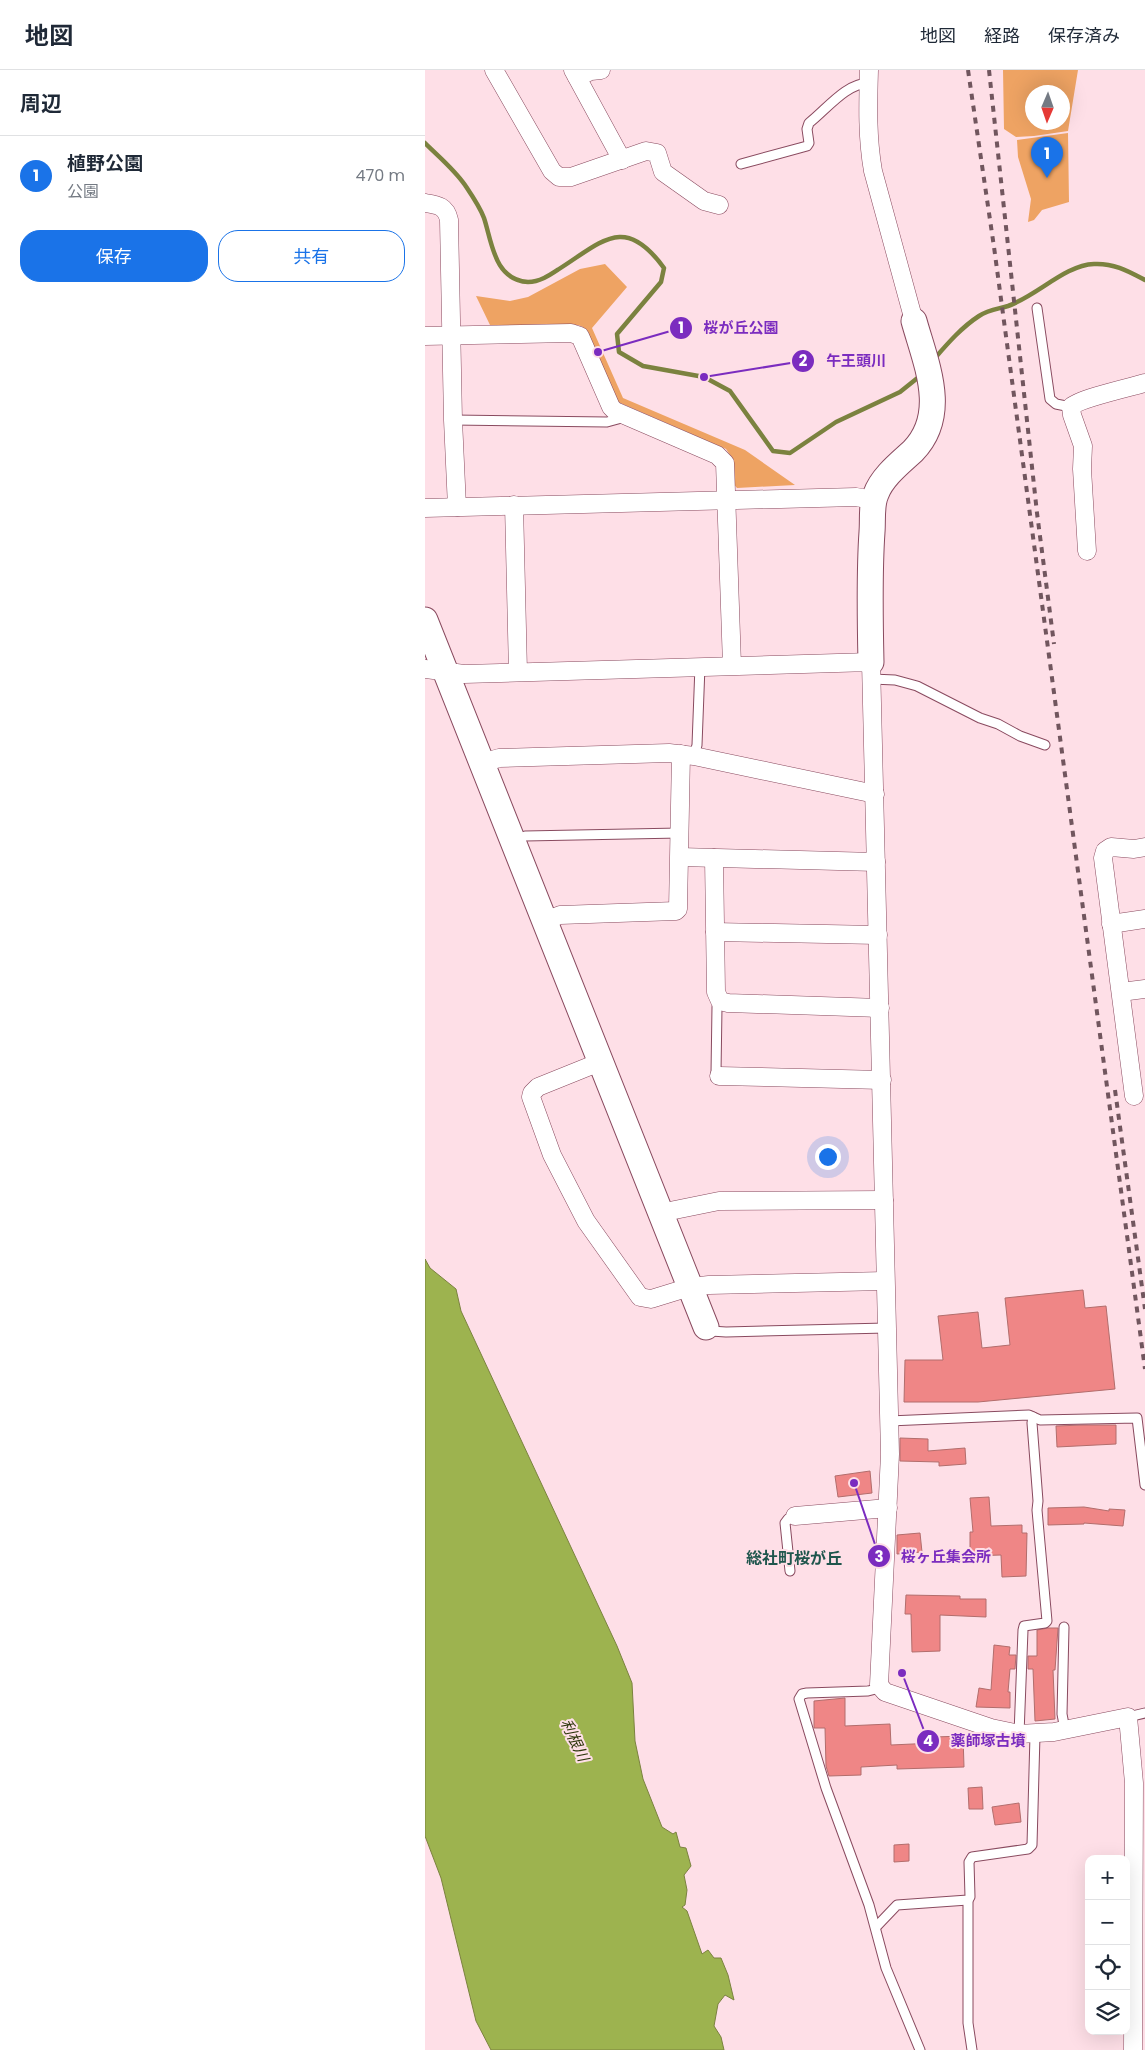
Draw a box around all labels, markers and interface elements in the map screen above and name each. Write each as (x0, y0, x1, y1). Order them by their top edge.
text: 地図 (25, 19, 73, 52)
text: 地図 (920, 23, 956, 48)
text: 経路 (984, 23, 1020, 48)
text: 保存済み (1048, 23, 1120, 48)
north arrow (1025, 85, 1070, 130)
text: 周辺 (20, 89, 62, 118)
pin: 1 (1031, 137, 1063, 178)
text: 植野公園 (67, 150, 143, 177)
text: 1 (33, 164, 39, 187)
text: 470 m (355, 164, 405, 187)
text: 公園 (67, 180, 99, 203)
button: 保存 (20, 230, 208, 282)
button: 共有 (218, 230, 405, 282)
callout: 桜が丘公園 (669, 313, 789, 343)
text: 1 (678, 317, 684, 338)
text: 桜が丘公園 (703, 317, 779, 338)
callout: 午王頭川 (791, 346, 896, 376)
text: 2 (799, 350, 808, 371)
text: 午王頭川 (826, 350, 886, 371)
your location (815, 1144, 841, 1170)
callout: 桜ヶ丘集会所 (866, 1541, 1001, 1571)
text: 3 (874, 1546, 884, 1567)
text: 桜ヶ丘集会所 (901, 1546, 991, 1567)
district label: 総社町桜が丘 (746, 1547, 842, 1570)
water label: 利根川 (556, 1715, 595, 1767)
callout: 薬師塚古墳 (915, 1726, 1035, 1756)
text: 4 (923, 1730, 933, 1751)
text: 薬師塚古墳 (950, 1730, 1026, 1751)
map controls (1085, 1855, 1130, 2035)
button: + (1085, 1855, 1130, 1900)
button: − (1085, 1900, 1130, 1945)
button: locate (1085, 1945, 1130, 1990)
button: layers (1085, 1990, 1130, 2035)

